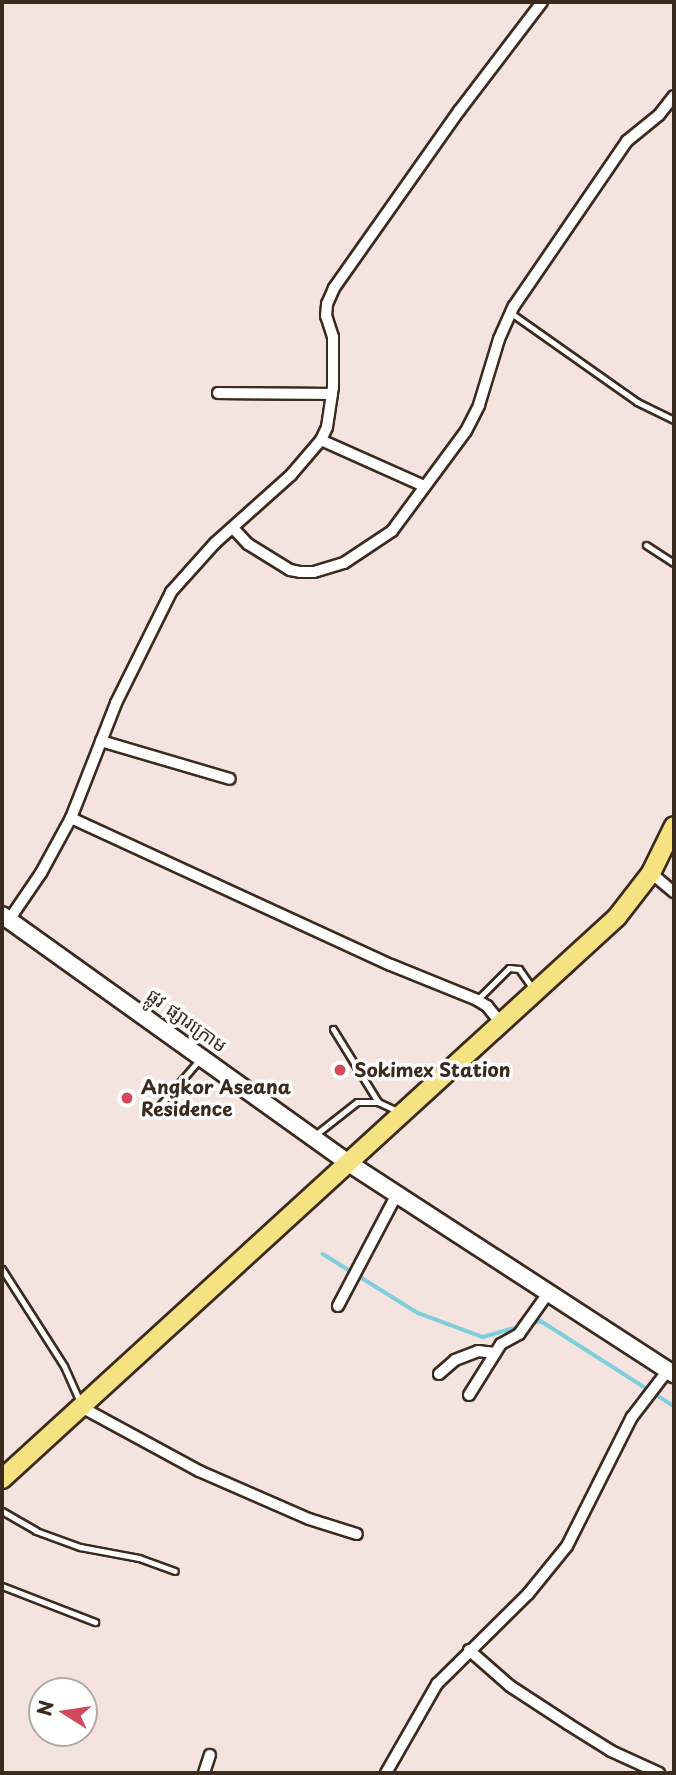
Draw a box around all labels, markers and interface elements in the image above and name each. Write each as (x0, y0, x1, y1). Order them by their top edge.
street label: ផ្លូវ ផ្សារក្រោម (142, 983, 232, 1057)
place label: Sokimex Station (354, 1059, 512, 1081)
marker: Sokimex Station (332, 1062, 348, 1078)
place label: Angkor Aseana Residence (141, 1076, 292, 1120)
marker: Angkor Aseana Residence (119, 1090, 135, 1106)
north arrow (28, 1677, 98, 1747)
text: N (29, 1698, 60, 1718)

